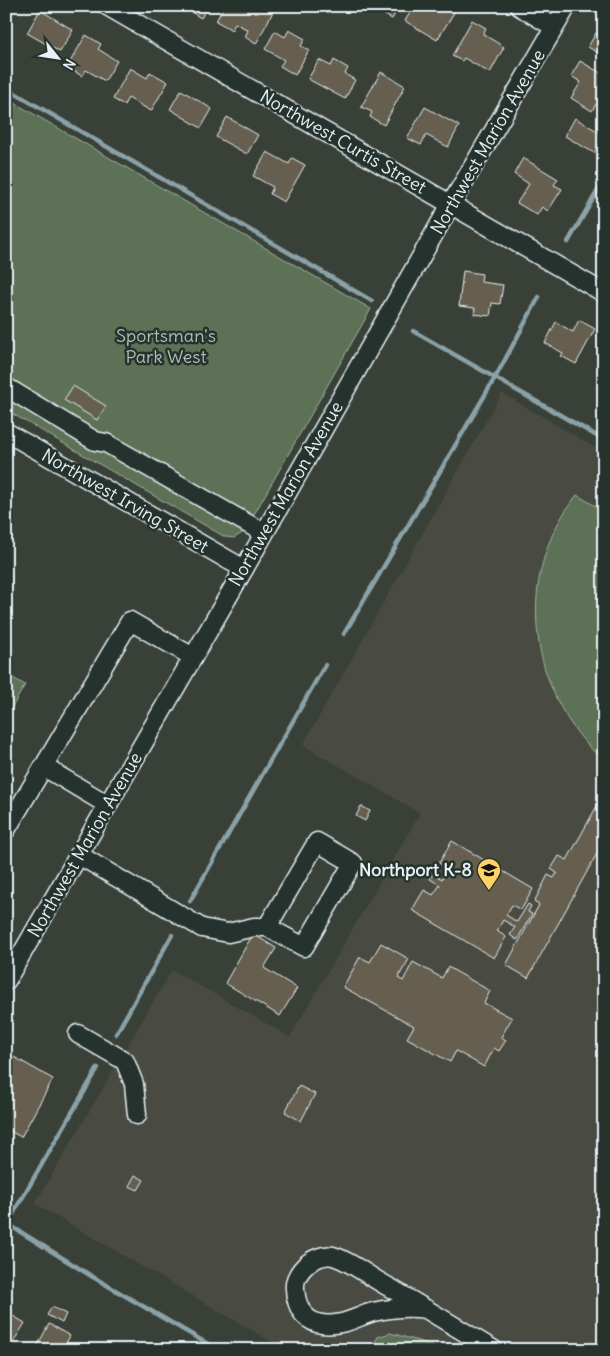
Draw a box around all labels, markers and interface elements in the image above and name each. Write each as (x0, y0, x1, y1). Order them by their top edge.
north arrow (32, 32, 82, 82)
street label: Northwest Marion Avenue (425, 45, 550, 238)
text: N (59, 56, 79, 73)
street label: Northwest Curtis Street (256, 84, 431, 199)
park label: Sportsman's Park West (116, 324, 216, 368)
street label: Northwest Marion Avenue (223, 397, 348, 590)
street label: Northwest Irving Street (38, 443, 213, 558)
street label: Northwest Marion Avenue (22, 748, 147, 941)
school or university icon: Northport K-8 (476, 857, 502, 891)
place label: Northport K-8 (359, 858, 472, 881)

